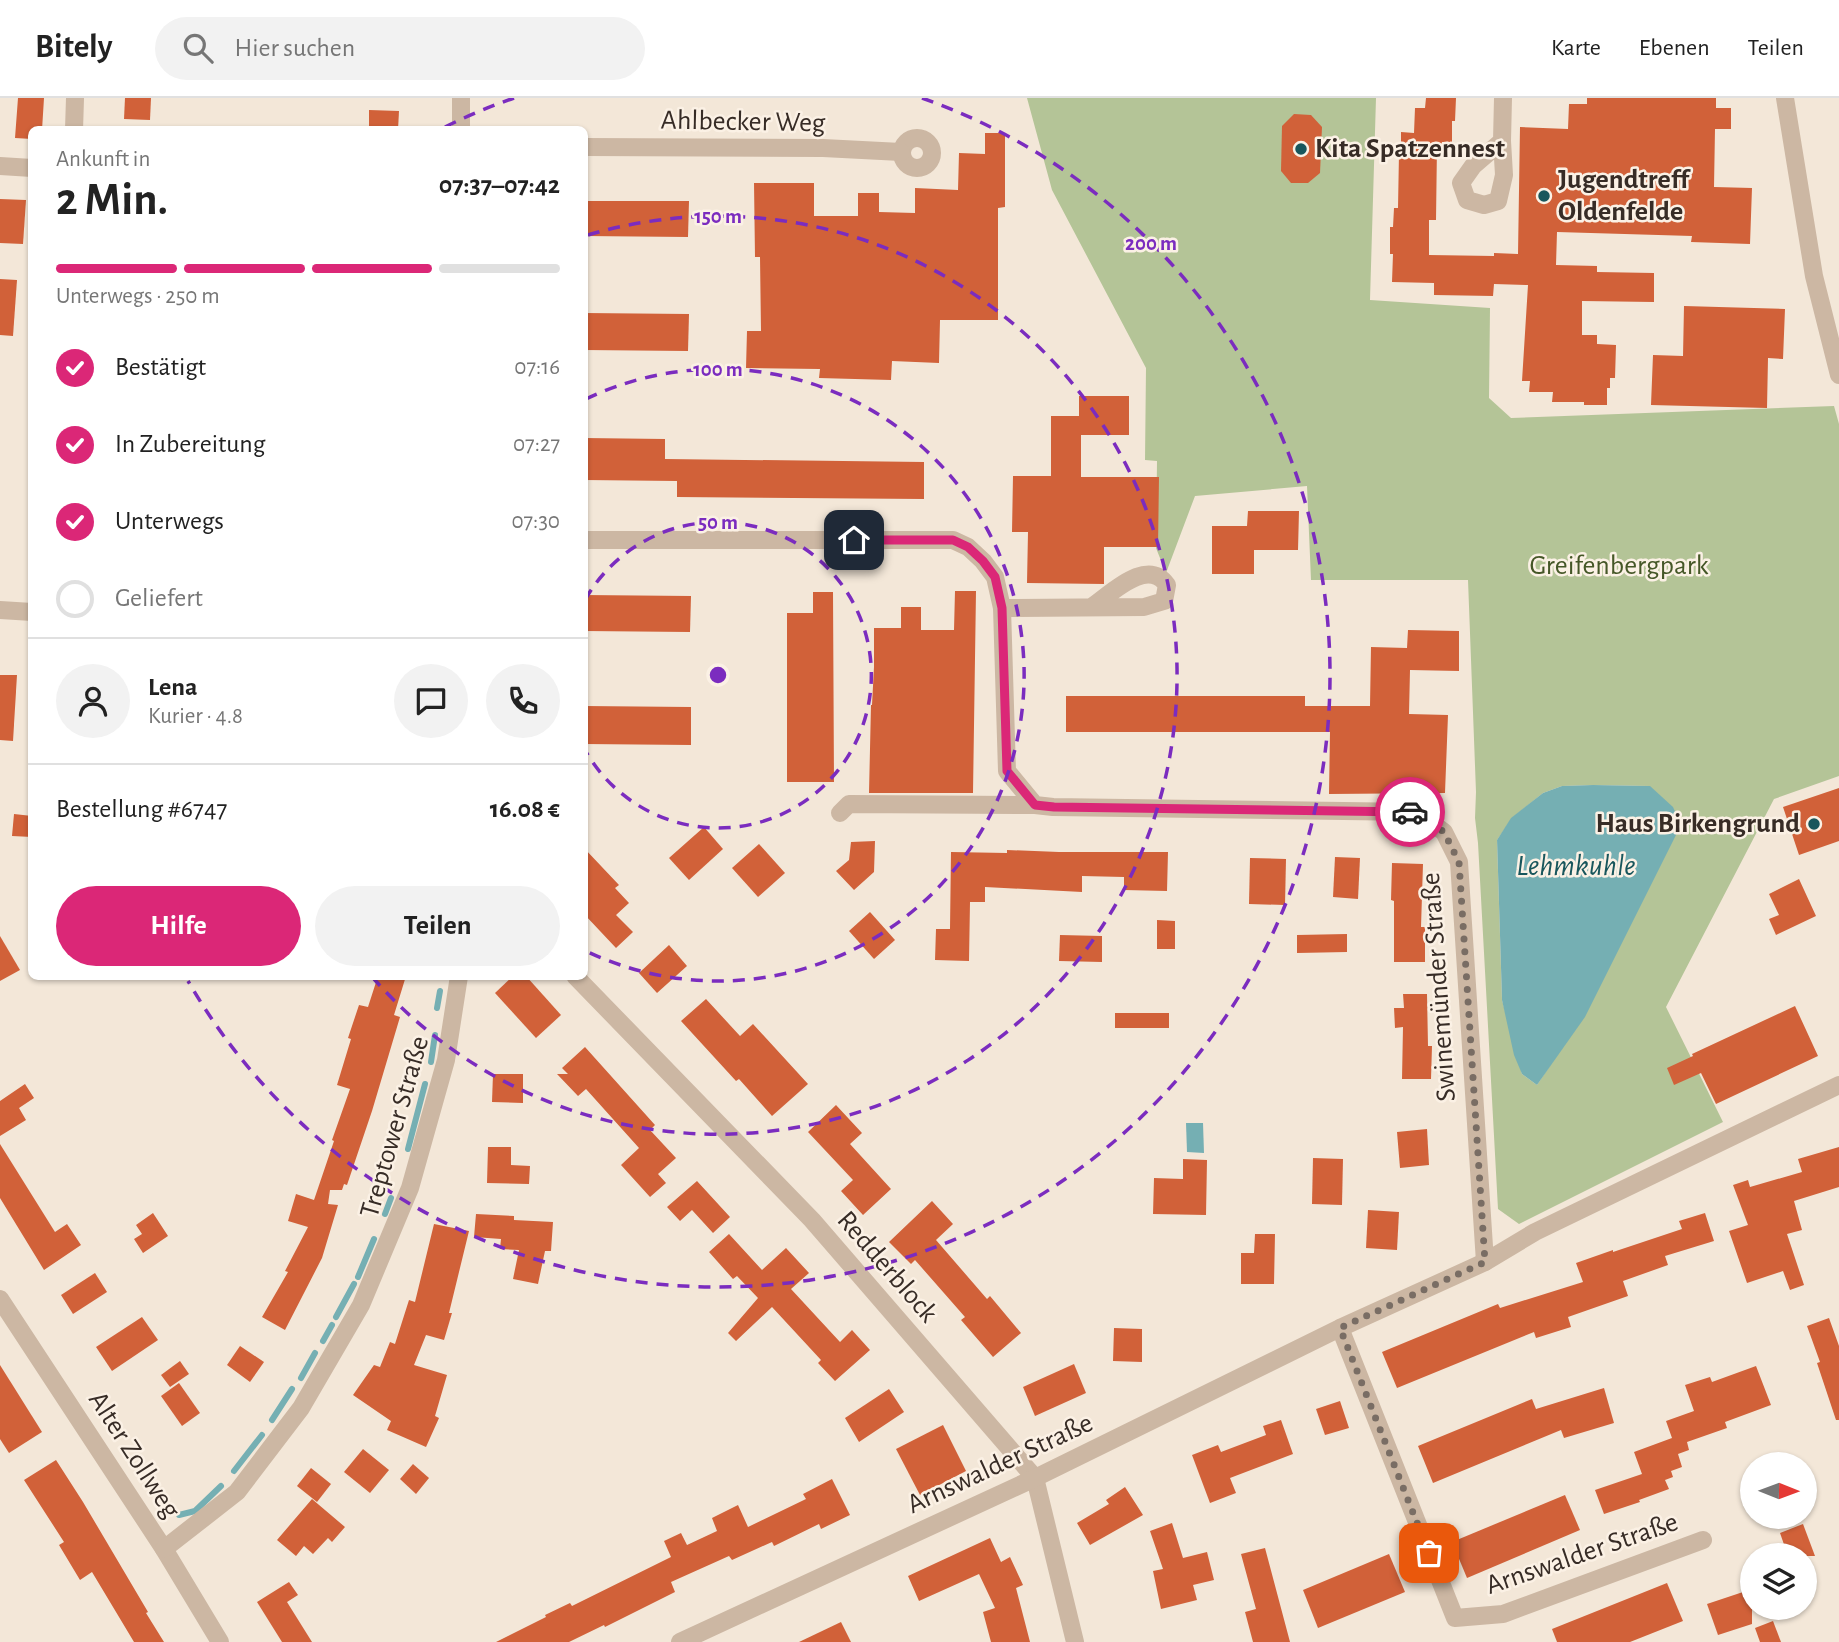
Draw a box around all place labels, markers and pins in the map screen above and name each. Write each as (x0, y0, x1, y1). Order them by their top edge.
place label: Kita Spatzennest (1315, 135, 1505, 163)
marker: Kita Spatzennest (1293, 141, 1309, 157)
place label: Jugendtreff Oldenfelde (1558, 166, 1691, 226)
marker: Jugendtreff Oldenfelde (1536, 188, 1552, 204)
pin (824, 510, 884, 570)
centre of rings (706, 663, 730, 687)
place label: Haus Birkengrund (1596, 810, 1800, 838)
marker: Haus Birkengrund (1806, 816, 1822, 832)
pin (1399, 1523, 1459, 1583)

